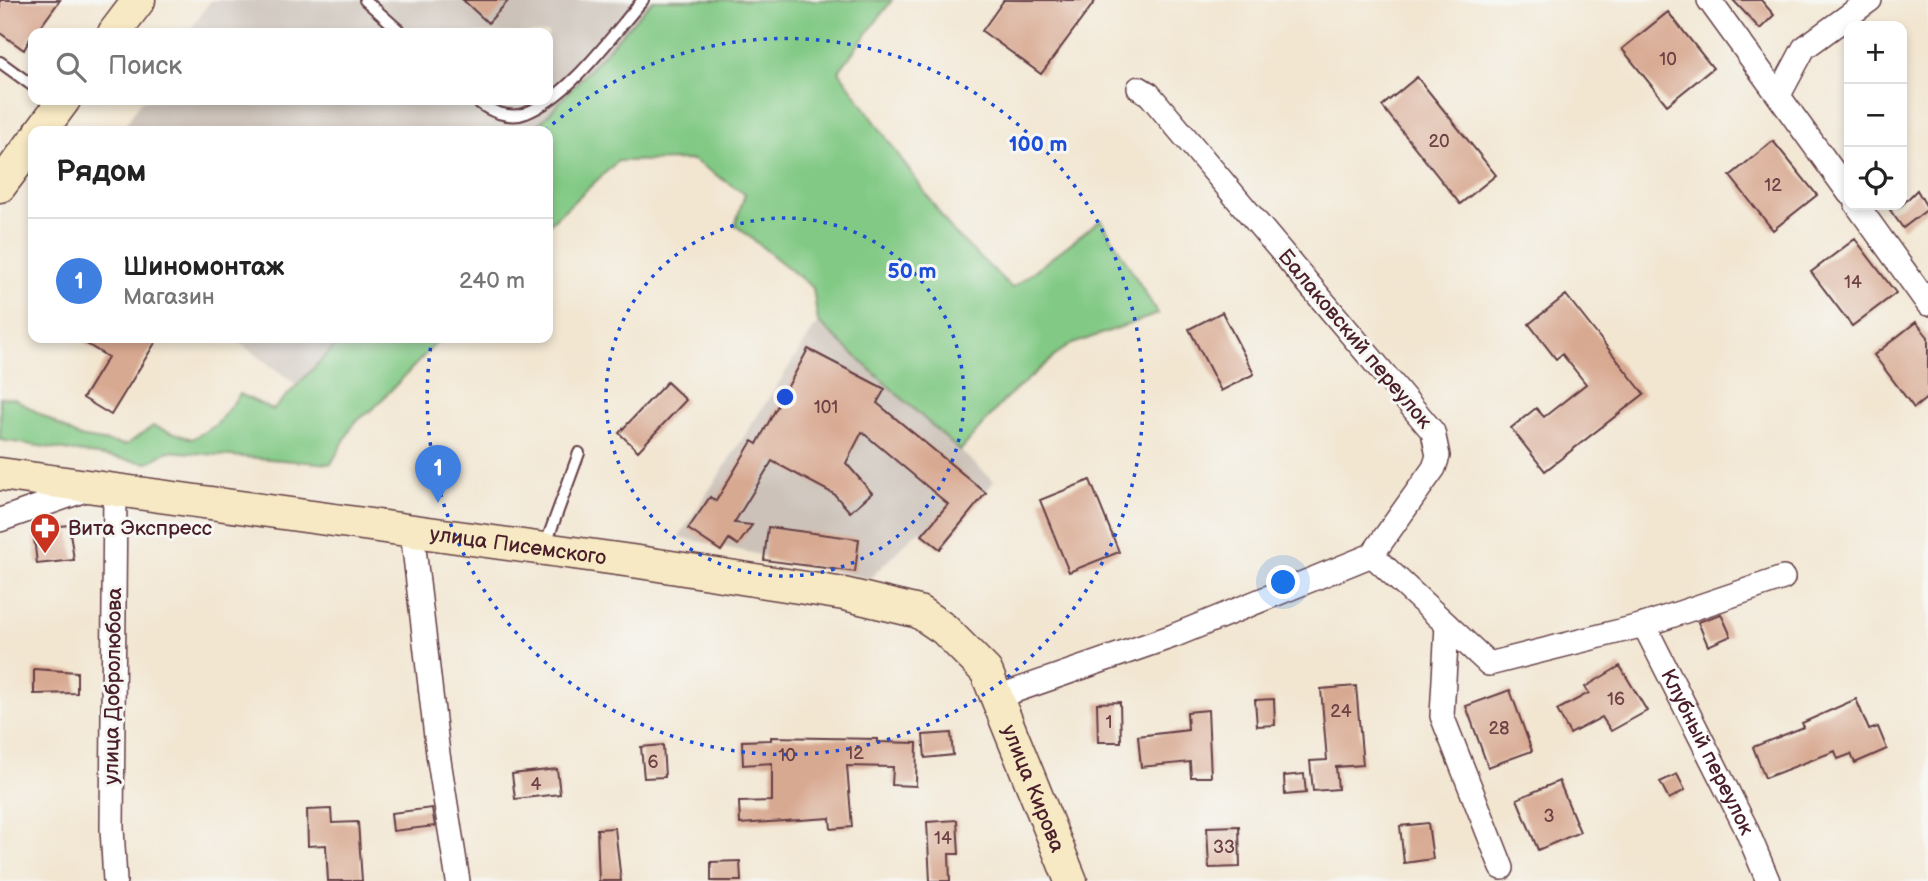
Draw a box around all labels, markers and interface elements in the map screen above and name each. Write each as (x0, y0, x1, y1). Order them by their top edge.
map controls (1844, 21, 1907, 210)
button: + (1844, 21, 1907, 84)
search box (28, 28, 553, 105)
icon: search (52, 48, 90, 86)
house number: 10 (1659, 49, 1677, 70)
text: Поиск (108, 51, 182, 82)
button: − (1844, 84, 1907, 147)
house number: 20 (1428, 131, 1450, 152)
text: 100 m (1009, 132, 1067, 157)
button: locate (1844, 147, 1907, 210)
text: Рядом (56, 154, 146, 190)
house number: 12 (1764, 175, 1782, 196)
street label: Балаковский переулок (1273, 244, 1437, 434)
text: Шиномонтаж (123, 252, 284, 283)
text: 50 m (888, 259, 936, 284)
text: 1 (74, 267, 84, 295)
text: 240 m (459, 267, 525, 295)
house number: 14 (1844, 272, 1862, 293)
text: Магазин (123, 283, 215, 311)
centre of rings (773, 385, 797, 409)
house number: 101 (814, 397, 838, 418)
pin: 1 (415, 445, 461, 503)
pharmacy icon: Вита Экспресс (28, 511, 62, 555)
place label: Вита Экспресс (68, 516, 212, 541)
street label: улица Писемского (428, 521, 608, 570)
your location (1266, 565, 1300, 599)
street label: улица Добролюбова (99, 587, 127, 785)
street label: Клубный переулок (1656, 665, 1760, 839)
house number: 16 (1607, 689, 1625, 710)
house number: 24 (1330, 701, 1352, 722)
house number: 1 (1106, 712, 1112, 733)
house number: 28 (1488, 718, 1510, 739)
street label: улица Кирова (997, 721, 1071, 856)
house number: 12 (846, 743, 864, 764)
house number: 10 (778, 745, 796, 766)
house number: 6 (648, 752, 659, 773)
house number: 4 (531, 774, 542, 795)
house number: 3 (1543, 806, 1555, 827)
house number: 14 (934, 828, 952, 849)
house number: 33 (1213, 837, 1235, 858)

